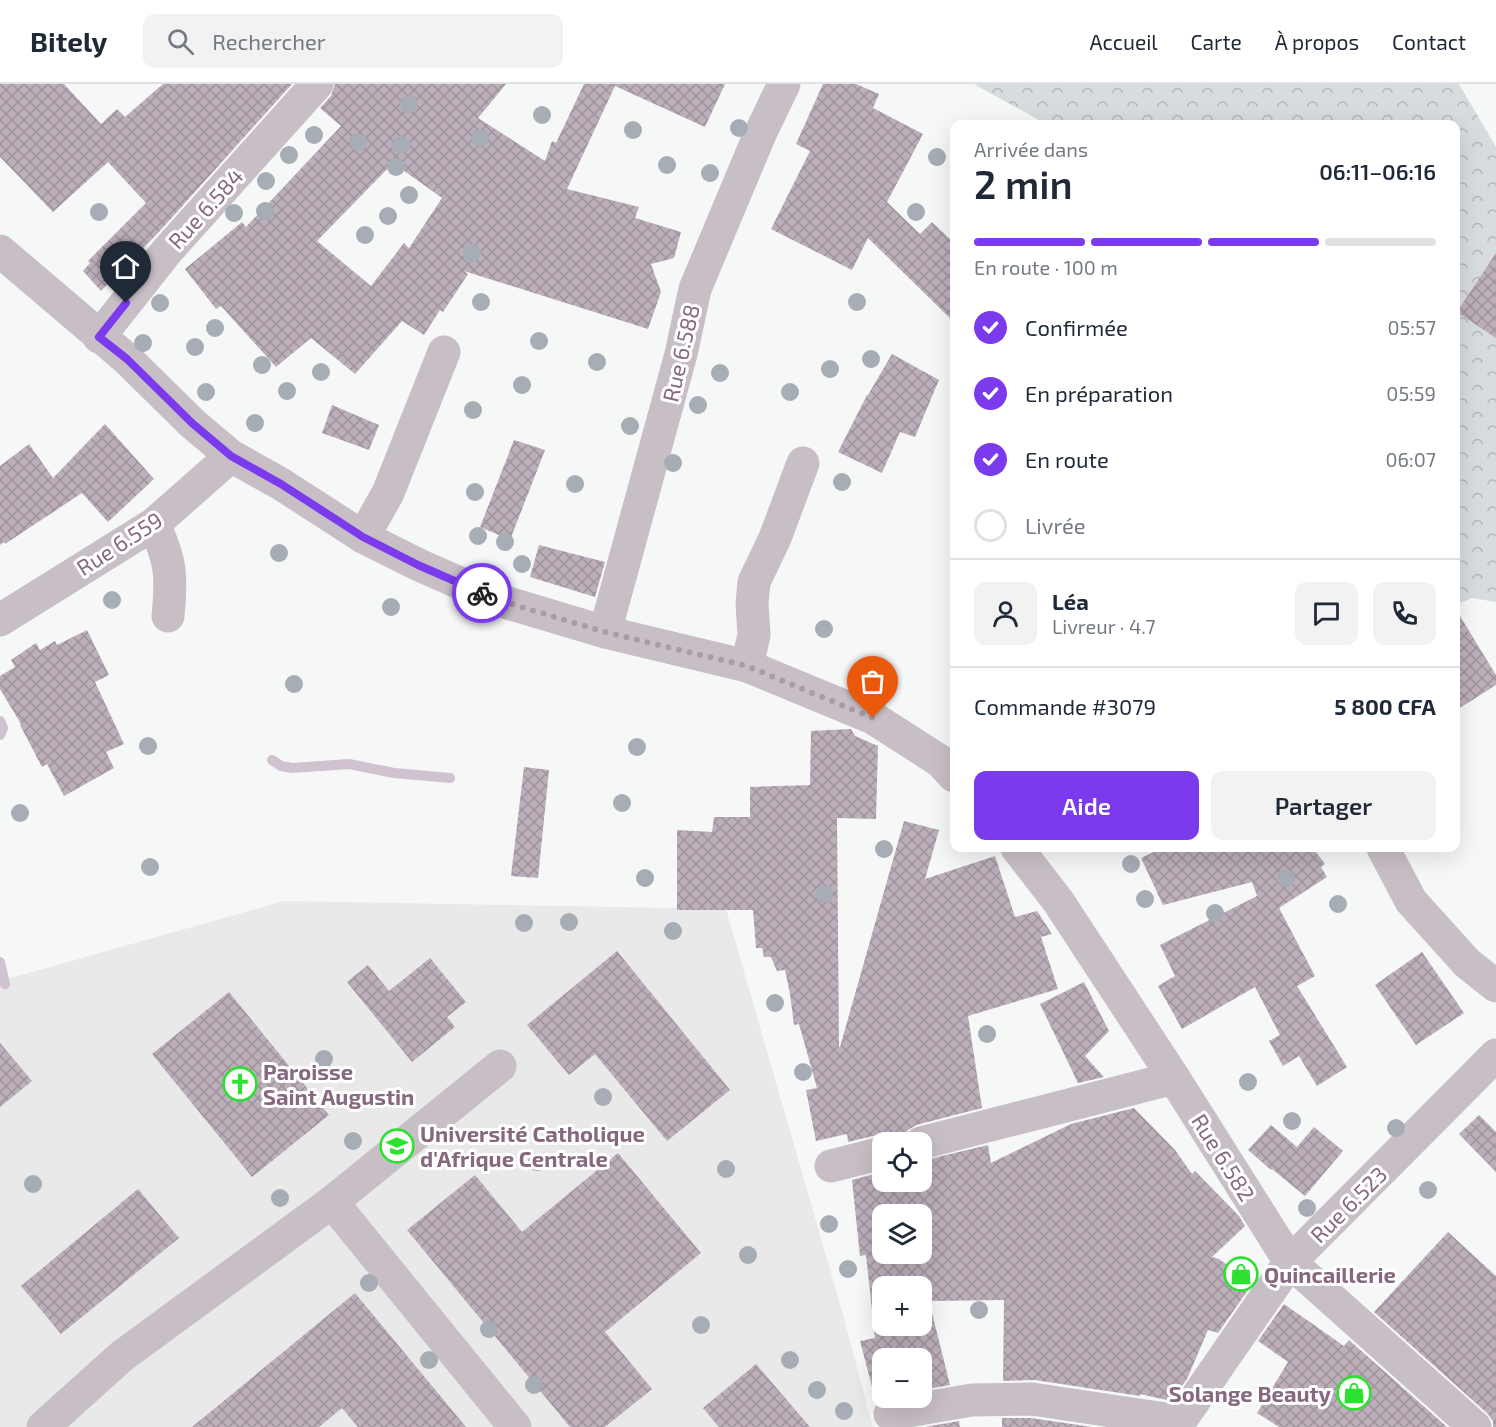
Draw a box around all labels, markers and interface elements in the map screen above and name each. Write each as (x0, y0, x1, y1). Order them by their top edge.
search box (143, 14, 563, 68)
text: Bitely (30, 24, 107, 58)
icon: search (164, 25, 197, 58)
text: Rechercher (212, 28, 326, 54)
text: Accueil (1089, 29, 1158, 54)
text: Carte (1191, 29, 1242, 54)
text: À propos (1275, 29, 1359, 54)
text: Contact (1392, 29, 1466, 54)
text: Arrivée dans (974, 137, 1088, 161)
text: 06:11–06:16 (1319, 158, 1436, 184)
text: 2 min (974, 160, 1073, 207)
street label: Rue 6.584 (162, 162, 248, 254)
pin (100, 241, 151, 303)
icon: home (109, 250, 142, 283)
text: En route · 100 m (974, 255, 1118, 279)
street label: Rue 6.588 (656, 302, 704, 404)
icon: check (974, 311, 1007, 344)
text: Confirmée (1025, 314, 1128, 340)
text: 05:57 (1388, 315, 1436, 339)
icon: check (974, 377, 1007, 410)
text: En préparation (1025, 380, 1173, 406)
text: 05:59 (1386, 381, 1436, 405)
icon: check (974, 443, 1007, 476)
text: En route (1025, 446, 1109, 472)
text: 06:07 (1385, 447, 1436, 471)
street label: Rue 6.559 (71, 506, 167, 580)
text: Livrée (1025, 512, 1086, 538)
courier (452, 563, 512, 623)
icon: bike (466, 577, 499, 610)
button: person (974, 582, 1037, 645)
button: chat (1295, 582, 1358, 645)
button: phone (1373, 582, 1436, 645)
text: Léa (1052, 588, 1089, 614)
text: Livreur · 4.7 (1052, 614, 1155, 638)
pin (847, 656, 898, 718)
icon: bag (856, 665, 889, 698)
text: Commande #3079 (974, 693, 1156, 719)
text: 5 800 CFA (1334, 693, 1436, 719)
button: Aide (974, 771, 1199, 840)
button: Partager (1211, 771, 1436, 840)
place label: Paroisse Saint Augustin (263, 1058, 414, 1109)
church icon: Paroisse Saint Augustin (222, 1066, 258, 1102)
street label: Rue 6.582 (1187, 1109, 1261, 1205)
place label: Université Catholique d'Afrique Centrale (420, 1120, 645, 1171)
school or university icon: Université Catholique d'Afrique Centrale (379, 1128, 415, 1164)
map controls (872, 1132, 932, 1408)
button: locate (872, 1132, 932, 1192)
street label: Rue 6.523 (1305, 1161, 1391, 1247)
button: layers (872, 1204, 932, 1264)
shop icon: Quincaillerie (1223, 1256, 1259, 1292)
place label: Quincaillerie (1264, 1261, 1396, 1288)
button: + (872, 1276, 932, 1336)
button: − (872, 1348, 932, 1408)
shop icon: Solange Beauty (1336, 1375, 1372, 1411)
place label: Solange Beauty (1169, 1380, 1332, 1407)

